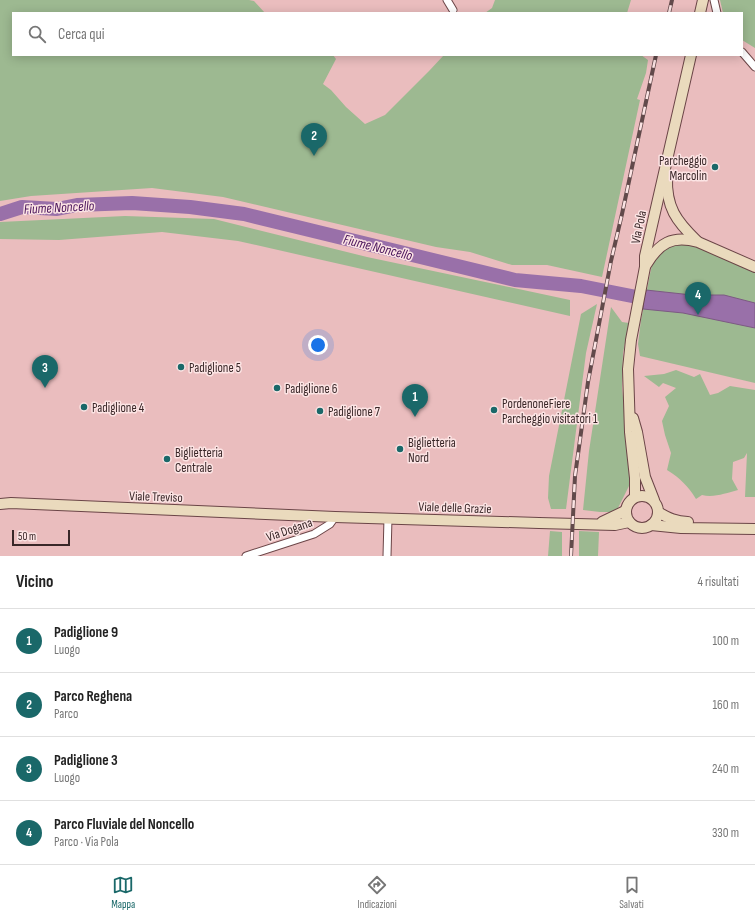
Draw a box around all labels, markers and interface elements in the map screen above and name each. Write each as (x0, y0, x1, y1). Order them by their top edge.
search box (12, 12, 743, 56)
icon: search (26, 23, 48, 45)
text: Cerca qui (58, 25, 105, 44)
pin: 2 (301, 123, 327, 156)
place label: Parcheggio Marcolin (659, 153, 707, 184)
marker: Parcheggio Marcolin (710, 162, 720, 172)
water label: Fiume Noncello (23, 197, 95, 218)
street label: Via Pola (628, 209, 650, 245)
water label: Fiume Noncello (342, 231, 414, 264)
pin: 4 (685, 282, 711, 315)
your location (308, 335, 328, 355)
pin: 3 (32, 355, 58, 388)
place label: Padiglione 5 (189, 360, 241, 376)
marker: Padiglione 5 (176, 362, 186, 372)
place label: Padiglione 6 (285, 381, 338, 397)
marker: Padiglione 6 (272, 383, 282, 393)
pin: 1 (402, 384, 428, 417)
place label: PordenoneFiere Parcheggio visitatori 1 (502, 396, 598, 427)
place label: Padiglione 4 (92, 400, 145, 416)
marker: Padiglione 4 (79, 402, 89, 412)
place label: Padiglione 7 (328, 404, 381, 420)
marker: PordenoneFiere Parcheggio visitatori 1 (489, 405, 499, 415)
marker: Padiglione 7 (315, 406, 325, 416)
place label: Biglietteria Nord (408, 435, 456, 466)
marker: Biglietteria Nord (395, 444, 405, 454)
place label: Biglietteria Centrale (175, 445, 223, 476)
marker: Biglietteria Centrale (162, 454, 172, 464)
street label: Viale Treviso (129, 488, 183, 506)
street label: Viale delle Grazie (418, 499, 492, 517)
street label: Via Dogana (264, 515, 314, 545)
scale bar (12, 528, 70, 547)
text: 50 m (18, 530, 36, 543)
text: Vicino (16, 572, 53, 592)
text: 4 risultati (698, 574, 739, 590)
text: Padiglione 9 (54, 623, 118, 642)
text: 1 (26, 633, 32, 649)
text: 100 m (712, 633, 739, 649)
text: Luogo (54, 642, 80, 658)
text: Parco Reghena (54, 687, 132, 706)
text: 2 (26, 697, 32, 713)
text: 160 m (713, 697, 739, 713)
text: Parco (54, 706, 78, 722)
text: Padiglione 3 (54, 751, 118, 770)
text: 3 (26, 761, 32, 777)
text: 240 m (712, 761, 739, 777)
text: Luogo (54, 770, 80, 786)
text: Parco Fluviale del Noncello (54, 815, 194, 834)
text: 4 (26, 825, 32, 841)
text: 330 m (712, 825, 739, 841)
text: Parco · Via Pola (54, 834, 119, 850)
tab: Mappa (111, 874, 135, 911)
tab: Indicazioni (358, 874, 397, 911)
tab: Salvati (619, 874, 644, 911)

